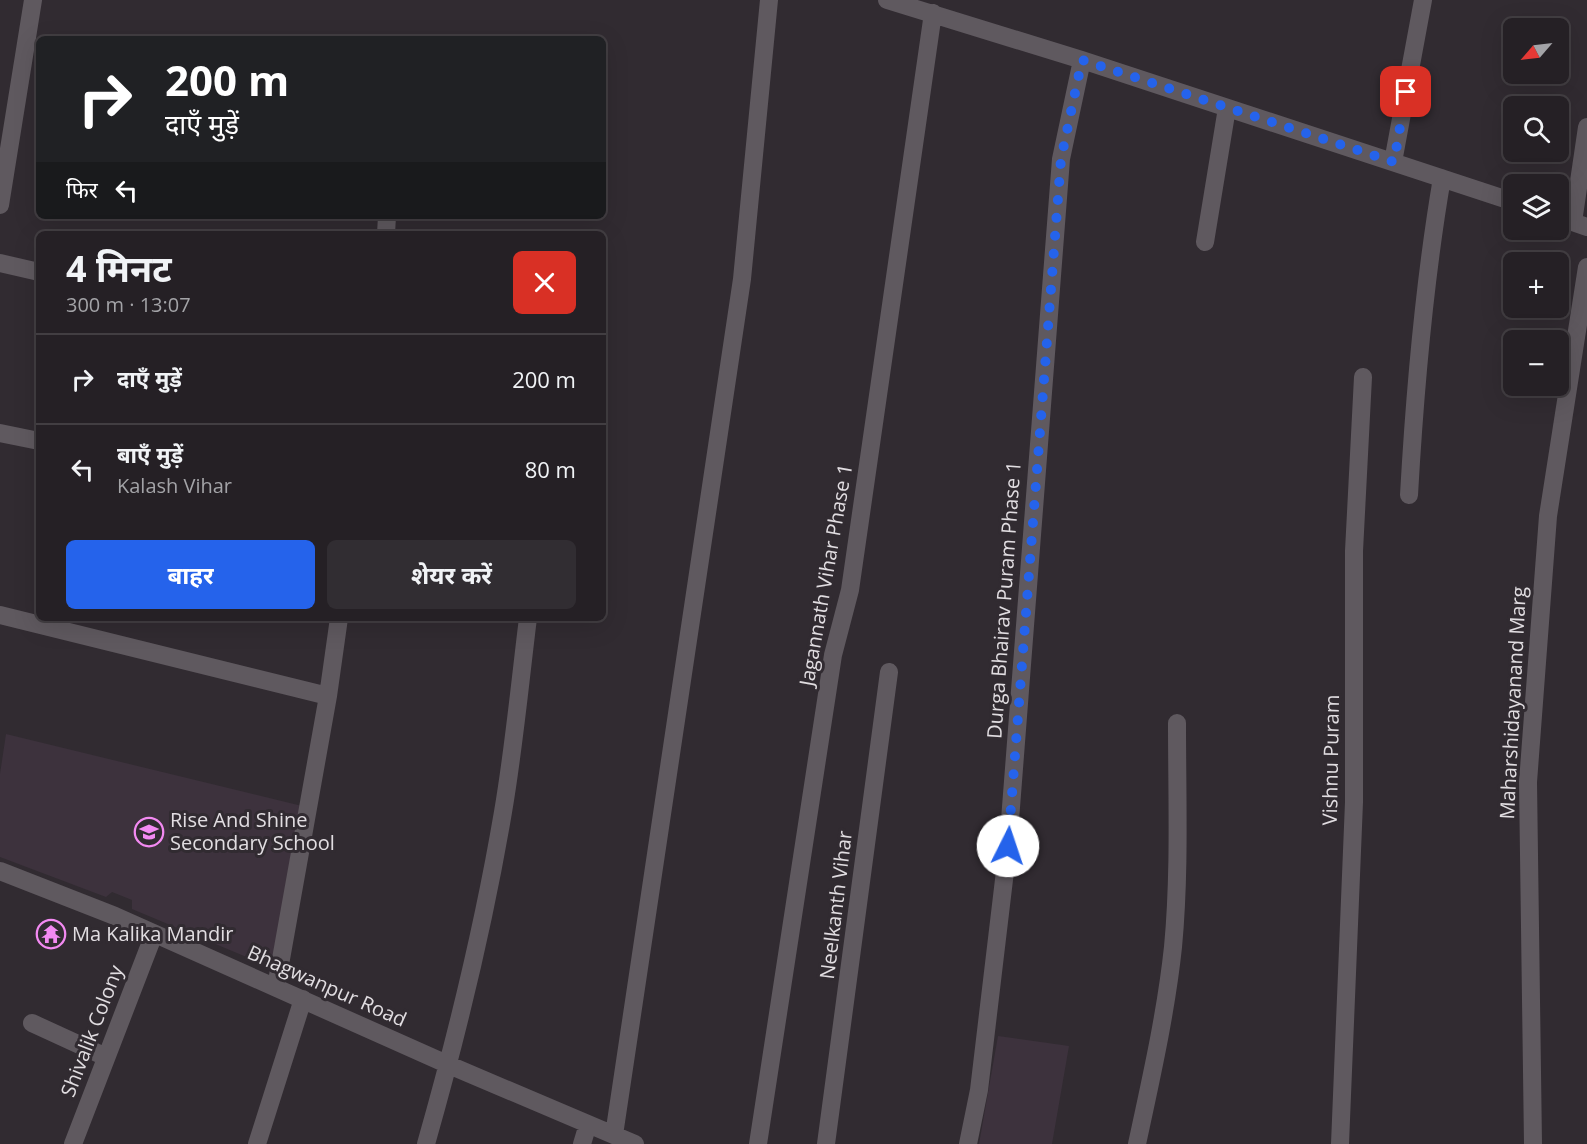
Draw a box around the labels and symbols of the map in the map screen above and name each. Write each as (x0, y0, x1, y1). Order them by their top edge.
north arrow (1503, 18, 1569, 84)
pin (1380, 66, 1431, 117)
street label: Durga Bhairav Puram Phase 1 (980, 460, 1027, 740)
street label: Jagannath Vihar Phase 1 (792, 462, 858, 690)
street label: Maharshidayanand Marg (1493, 586, 1532, 820)
street label: Vishnu Puram (1316, 694, 1345, 826)
place label: Rise And Shine Secondary School (170, 806, 335, 856)
position arrow (976, 814, 1040, 878)
school or university icon: Rise And Shine Secondary School (133, 816, 165, 848)
street label: Neelkanth Vihar (813, 829, 858, 981)
temple icon: Ma Kalika Mandir (35, 918, 67, 950)
place label: Ma Kalika Mandir (72, 920, 233, 947)
street label: Bhagwanpur Road (243, 938, 411, 1033)
street label: Shivalik Colony (54, 960, 129, 1101)

